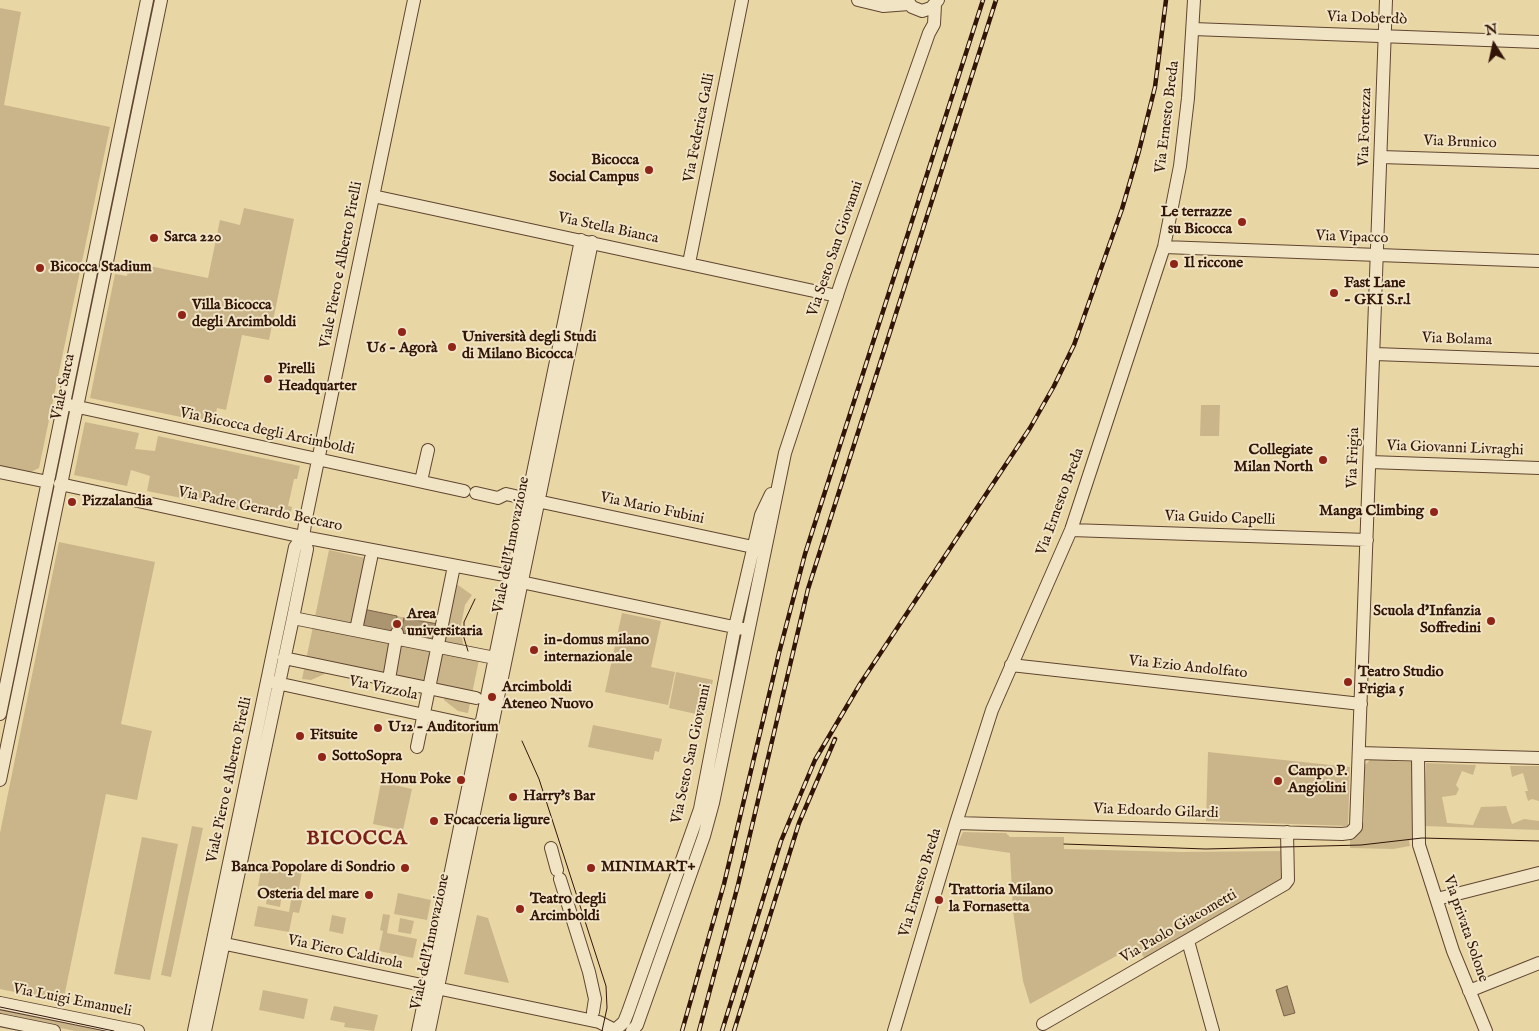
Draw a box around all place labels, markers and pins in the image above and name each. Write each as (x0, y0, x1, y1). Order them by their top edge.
place label: Bicocca Social Campus (549, 152, 639, 187)
marker: Bicocca Social Campus (643, 164, 655, 176)
place label: Le terrazze su Bicocca (1161, 204, 1232, 239)
marker: Le terrazze su Bicocca (1236, 216, 1248, 228)
place label: Sarca 220 (164, 229, 221, 247)
marker: Sarca 220 (148, 232, 160, 244)
place label: Il riccone (1184, 255, 1243, 273)
marker: Il riccone (1168, 258, 1180, 270)
place label: Bicocca Stadium (50, 259, 152, 277)
marker: Bicocca Stadium (34, 262, 46, 274)
place label: Fast Lane - GKI S.r.l (1344, 275, 1410, 310)
marker: Fast Lane - GKI S.r.l (1328, 287, 1340, 299)
place label: Villa Bicocca degli Arcimboldi (192, 297, 296, 332)
marker: Villa Bicocca degli Arcimboldi (176, 309, 188, 321)
marker: U6 - Agorà (396, 326, 408, 338)
place label: Università degli Studi di Milano Bicocca (462, 329, 596, 364)
place label: U6 - Agorà (367, 340, 437, 358)
marker: Università degli Studi di Milano Bicocca (446, 341, 458, 353)
place label: Pirelli Headquarter (278, 361, 357, 396)
marker: Pirelli Headquarter (262, 373, 274, 385)
place label: Collegiate Milan North (1234, 442, 1313, 477)
marker: Collegiate Milan North (1317, 454, 1329, 466)
place label: Pizzalandia (82, 493, 152, 511)
marker: Pizzalandia (66, 496, 78, 508)
place label: Manga Climbing (1319, 503, 1424, 521)
marker: Manga Climbing (1428, 506, 1440, 518)
place label: Scuola d'Infanzia Soffredini (1373, 603, 1481, 638)
place label: Area universitaria (407, 606, 483, 641)
marker: Scuola d'Infanzia Soffredini (1485, 615, 1497, 627)
marker: Area universitaria (391, 618, 403, 630)
place label: in-domus milano internazionale (544, 632, 649, 667)
marker: in-domus milano internazionale (528, 644, 540, 656)
place label: Teatro Studio Frigia 5 (1358, 664, 1444, 699)
marker: Teatro Studio Frigia 5 (1342, 676, 1354, 688)
place label: Arcimboldi Ateneo Nuovo (502, 679, 593, 714)
marker: Arcimboldi Ateneo Nuovo (486, 691, 498, 703)
place label: U12 - Auditorium (388, 719, 499, 737)
marker: U12 - Auditorium (372, 722, 384, 734)
place label: Fitsuite (310, 727, 358, 745)
marker: Fitsuite (294, 730, 306, 742)
place label: SottoSopra (332, 748, 402, 766)
marker: SottoSopra (316, 751, 328, 763)
place label: Campo P. Angiolini (1288, 763, 1347, 798)
place label: Honu Poke (380, 771, 451, 789)
marker: Honu Poke (455, 774, 467, 786)
marker: Campo P. Angiolini (1272, 775, 1284, 787)
place label: Harry's Bar (523, 788, 595, 806)
marker: Harry's Bar (507, 791, 519, 803)
place label: Focacceria ligure (444, 812, 550, 830)
marker: Focacceria ligure (428, 815, 440, 827)
place label: Banca Popolare di Sondrio (231, 859, 395, 877)
place label: MINIMART+ (601, 859, 696, 877)
marker: Banca Popolare di Sondrio (399, 862, 411, 874)
marker: MINIMART+ (585, 862, 597, 874)
place label: Trattoria Milano la Fornasetta (949, 882, 1053, 917)
place label: Osteria del mare (257, 886, 359, 904)
marker: Osteria del mare (363, 889, 375, 901)
place label: Teatro degli Arcimboldi (530, 891, 606, 926)
marker: Trattoria Milano la Fornasetta (933, 894, 945, 906)
marker: Teatro degli Arcimboldi (514, 903, 526, 915)

